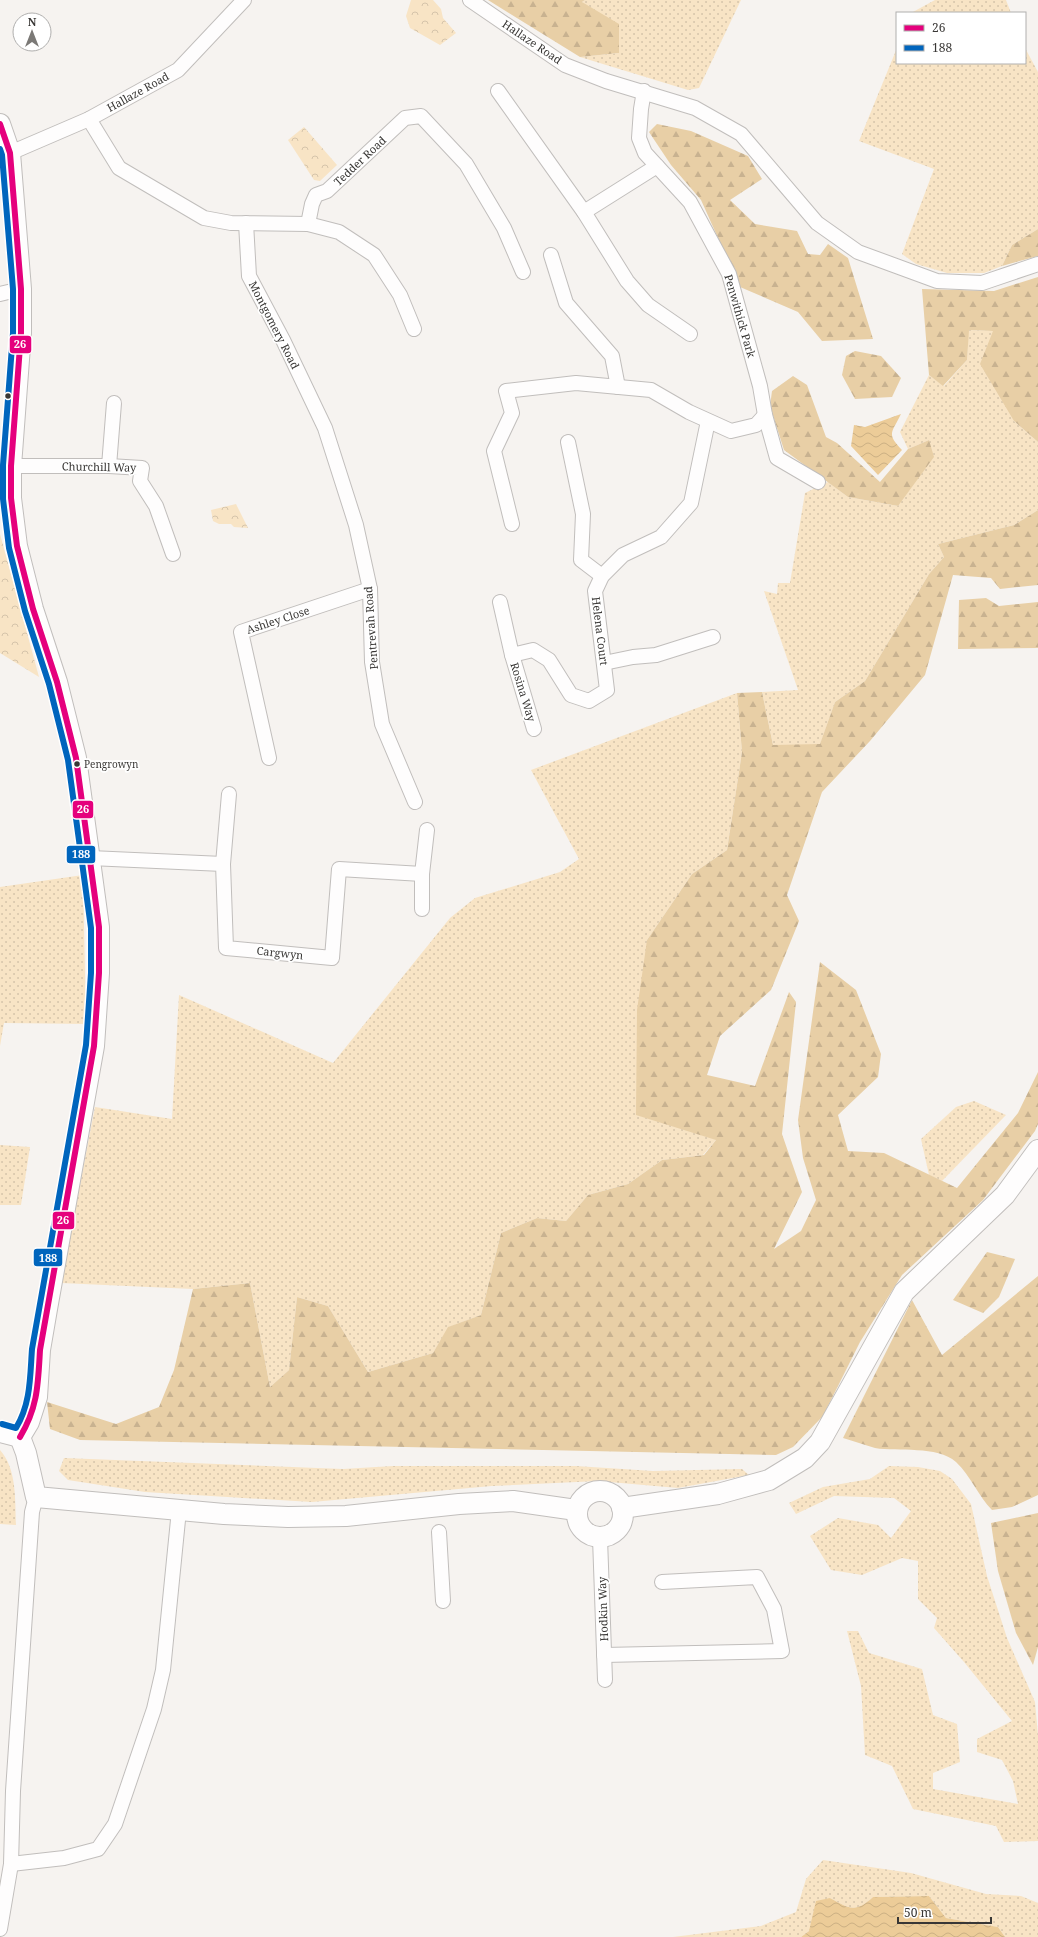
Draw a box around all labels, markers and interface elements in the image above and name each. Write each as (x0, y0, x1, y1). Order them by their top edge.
north arrow (12, 12, 52, 52)
legend (896, 12, 1026, 64)
text: N (28, 14, 37, 29)
street label: Hallaze Road (500, 16, 565, 67)
text: 26 (932, 19, 946, 36)
text: 188 (932, 39, 952, 56)
street label: Hallaze Road (104, 68, 172, 115)
street label: Tedder Road (330, 132, 389, 189)
street label: Penwithick Park (721, 272, 760, 360)
street label: Montgomery Road (246, 278, 303, 372)
line badge: 26 (9, 335, 32, 354)
text: 26 (14, 336, 26, 351)
unlabelled marker (3, 391, 13, 401)
street label: Churchill Way (62, 458, 137, 475)
street label: Pentrevah Road (360, 586, 381, 670)
street label: Helena Court (589, 596, 612, 666)
street label: Ashley Close (244, 602, 311, 637)
street label: Rosina Way (507, 660, 540, 724)
place label: Pengrowyn (84, 757, 139, 771)
marker: Pengrowyn (72, 759, 82, 769)
line badge: 26 (72, 800, 94, 819)
text: 26 (77, 801, 89, 816)
line badge: 188 (66, 845, 96, 864)
text: 188 (72, 846, 90, 861)
street label: Cargwyn (256, 943, 304, 962)
line badge: 26 (52, 1211, 75, 1230)
text: 26 (57, 1212, 69, 1227)
line badge: 188 (33, 1248, 63, 1267)
text: 188 (39, 1250, 57, 1265)
street label: Hodkin Way (594, 1576, 611, 1642)
scale bar (898, 1899, 991, 1925)
text: 50 m (904, 1904, 932, 1921)

